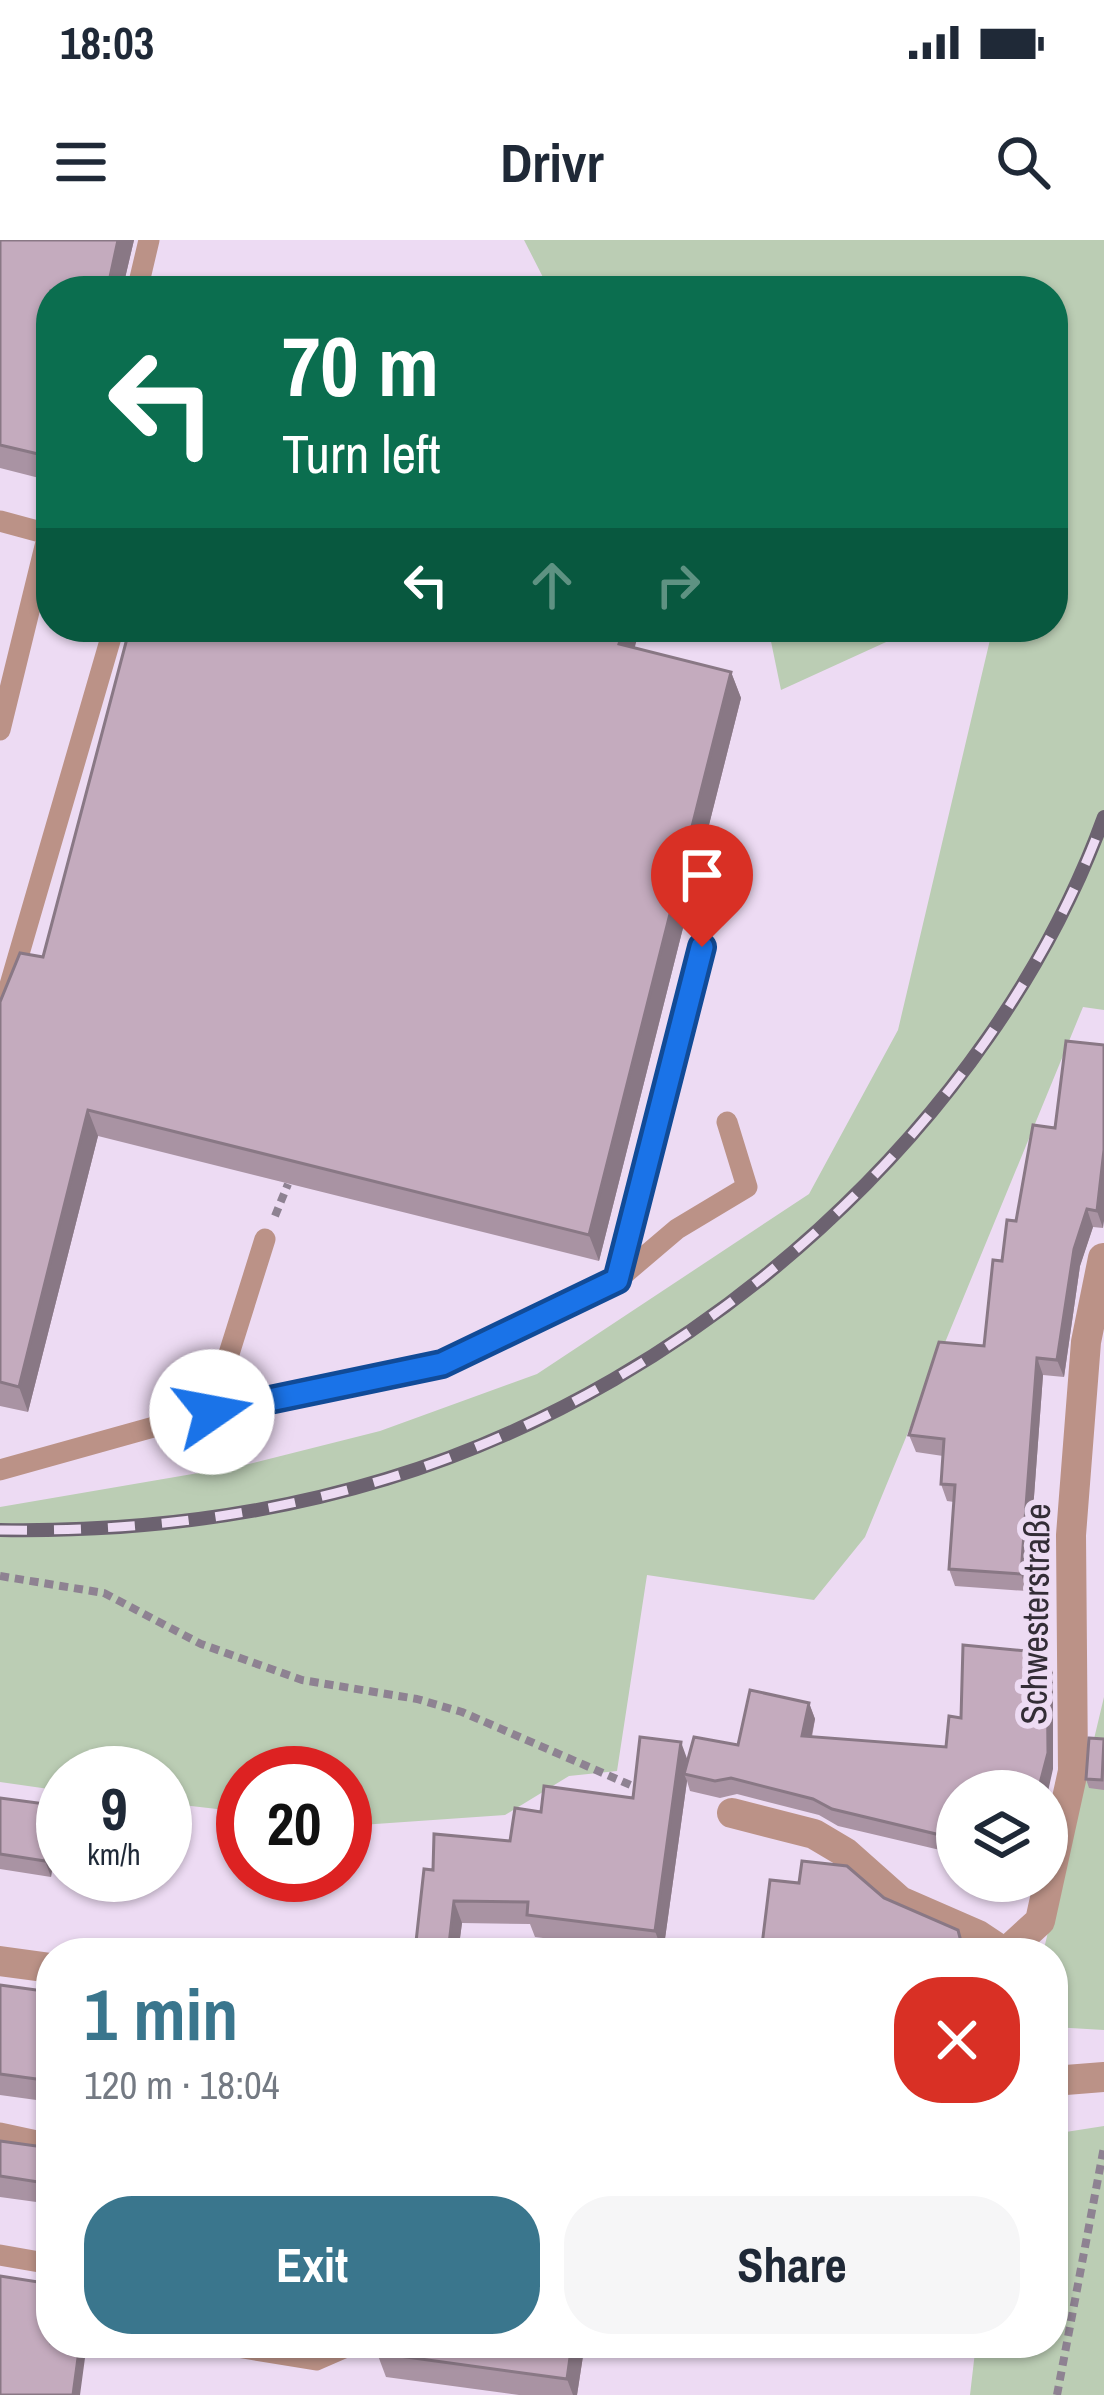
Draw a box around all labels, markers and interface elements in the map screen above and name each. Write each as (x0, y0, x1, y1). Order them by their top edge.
text: 18:03 (60, 12, 154, 73)
text: Drivr (500, 126, 604, 199)
icon: menu (48, 129, 114, 195)
icon: search (990, 129, 1056, 195)
text: 70 m (282, 309, 439, 422)
icon: left (84, 324, 240, 480)
text: Turn left (282, 417, 441, 490)
icon: left (393, 552, 459, 618)
icon: ahead (519, 552, 585, 618)
icon: right (645, 552, 711, 618)
pin (651, 824, 753, 947)
icon: arrive (669, 842, 735, 908)
position arrow (149, 1349, 275, 1475)
street label: Schwesterstraße (1009, 1503, 1061, 1725)
speed limit sign: 20 (216, 1746, 372, 1902)
text: 9 (100, 1768, 128, 1849)
map controls (936, 1770, 1068, 1902)
button: layers (936, 1770, 1068, 1902)
text: km/h (87, 1834, 141, 1874)
text: 1 min (84, 1965, 238, 2062)
button: close (894, 1977, 1020, 2103)
text: 120 m · 18:04 (84, 2059, 280, 2111)
button: Exit (84, 2196, 540, 2334)
button: Share (564, 2196, 1020, 2334)

